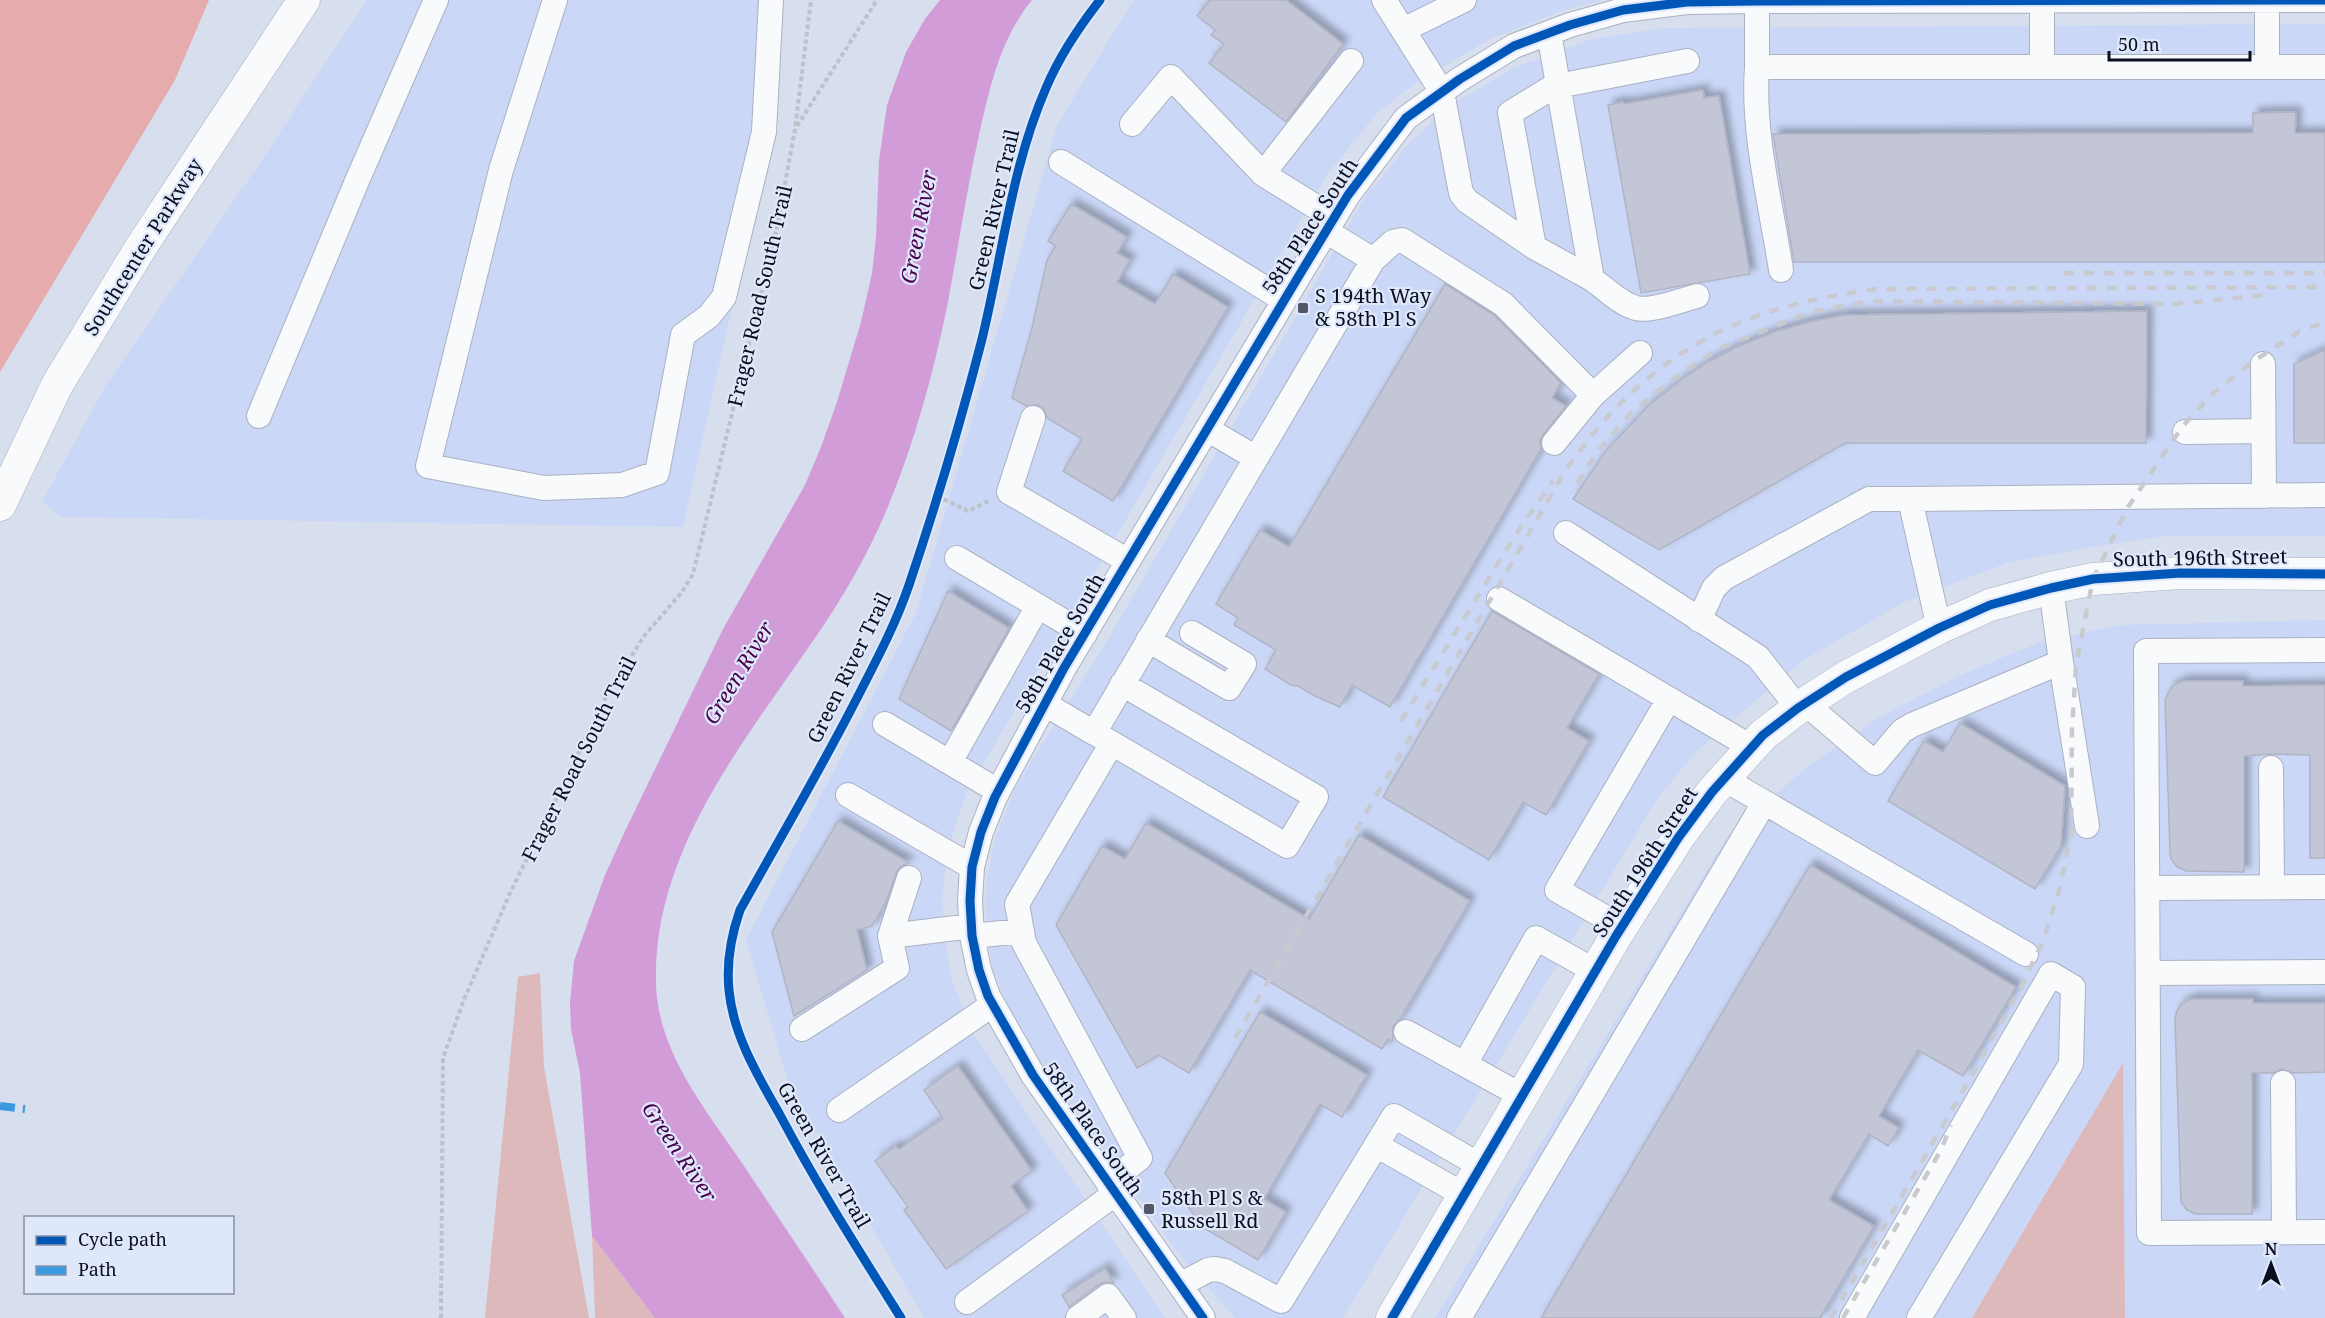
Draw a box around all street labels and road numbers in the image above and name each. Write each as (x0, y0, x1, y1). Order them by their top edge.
street label: Green River Trail (962, 127, 1025, 293)
street label: Southcenter Parkway (77, 152, 209, 341)
street label: 58th Place South (1255, 152, 1364, 299)
street label: Frager Road South Trail (721, 182, 798, 409)
street label: South 196th Street (2113, 542, 2287, 573)
street label: 58th Place South (1009, 568, 1111, 718)
street label: Green River Trail (800, 588, 897, 748)
street label: Frager Road South Trail (515, 652, 642, 866)
street label: South 196th Street (1586, 781, 1703, 942)
street label: 58th Place South (1037, 1056, 1150, 1201)
street label: Green River Trail (772, 1077, 877, 1233)

